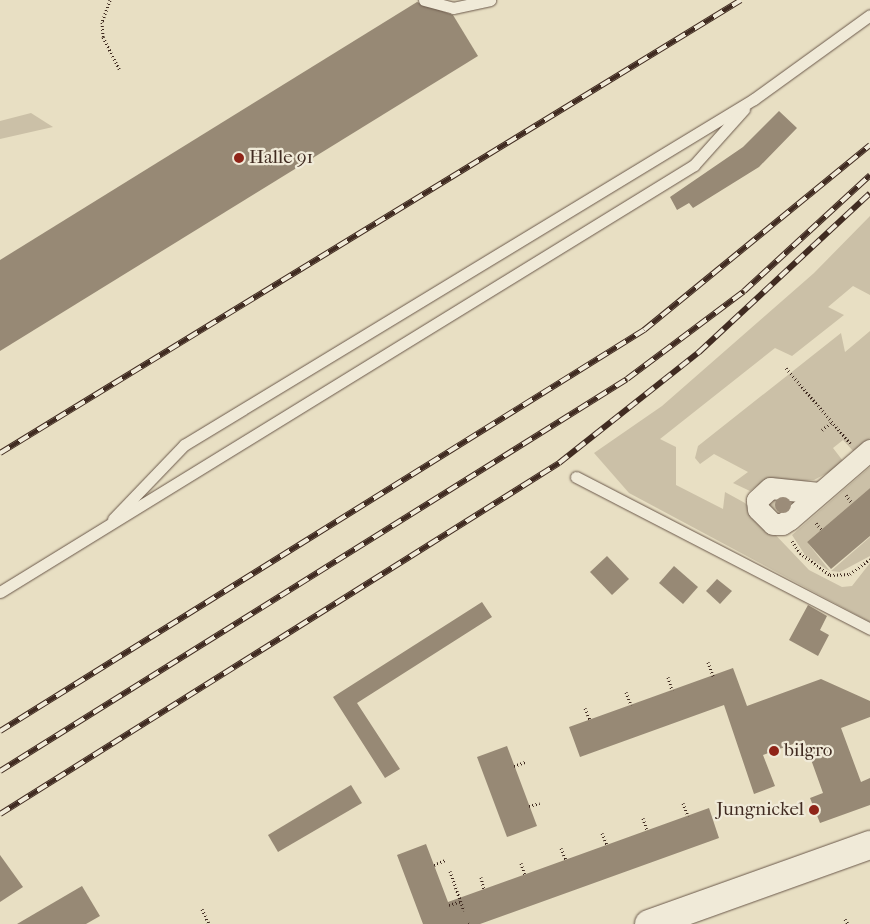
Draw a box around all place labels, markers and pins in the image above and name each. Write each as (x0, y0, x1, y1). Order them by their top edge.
place label: Halle 91 (249, 147, 313, 169)
marker: Halle 91 (233, 152, 245, 164)
place label: bilgro (784, 740, 832, 762)
marker: bilgro (768, 745, 780, 757)
place label: Jungnickel (716, 799, 804, 821)
marker: Jungnickel (808, 804, 820, 816)

